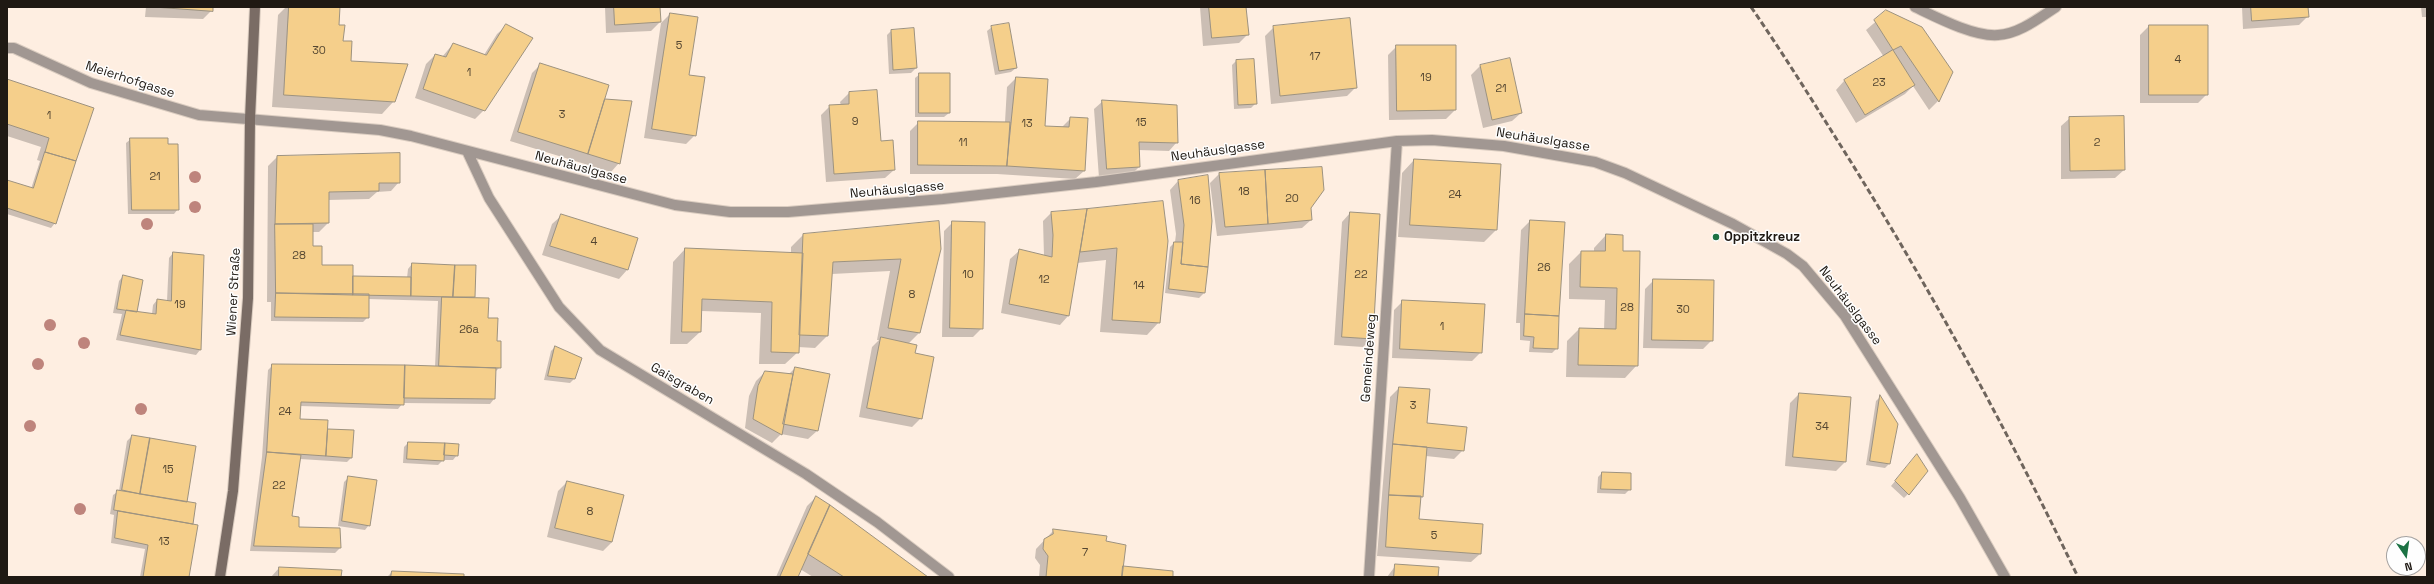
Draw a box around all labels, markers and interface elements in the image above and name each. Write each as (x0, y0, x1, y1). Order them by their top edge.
house number: 5 (676, 39, 682, 53)
house number: 30 (312, 44, 326, 58)
house number: 17 (1310, 50, 1320, 64)
house number: 4 (2175, 53, 2181, 67)
street label: Meierhofgasse (83, 58, 177, 102)
house number: 1 (467, 66, 471, 80)
house number: 19 (1420, 71, 1432, 85)
house number: 23 (1872, 76, 1886, 90)
house number: 21 (1495, 82, 1507, 96)
house number: 3 (559, 108, 565, 122)
house number: 1 (47, 109, 51, 123)
house number: 9 (852, 115, 858, 129)
house number: 15 (1135, 116, 1147, 130)
house number: 13 (1021, 117, 1033, 131)
street label: Neuhäuslgasse (1495, 125, 1591, 155)
house number: 11 (958, 136, 968, 150)
house number: 2 (2094, 136, 2100, 150)
street label: Neuhäuslgasse (1170, 137, 1266, 165)
street label: Neuhäuslgasse (533, 148, 629, 188)
house number: 21 (149, 170, 161, 184)
street label: Neuhäuslgasse (849, 178, 945, 202)
house number: 18 (1238, 185, 1250, 199)
house number: 24 (1448, 188, 1462, 202)
house number: 20 (1285, 192, 1299, 206)
house number: 16 (1189, 194, 1201, 208)
place label: Oppitzkreuz (1724, 229, 1800, 245)
marker: Oppitzkreuz (1711, 232, 1721, 242)
house number: 4 (591, 235, 597, 249)
street label: Wiener Straße (224, 248, 244, 336)
house number: 28 (292, 249, 306, 263)
house number: 26 (1537, 261, 1551, 275)
street label: Neuhäuslgasse (1815, 263, 1885, 349)
house number: 10 (962, 268, 974, 282)
house number: 22 (1354, 268, 1368, 282)
house number: 12 (1038, 273, 1050, 287)
house number: 14 (1133, 279, 1145, 293)
house number: 8 (909, 288, 915, 302)
house number: 19 (174, 298, 186, 312)
house number: 28 (1620, 301, 1634, 315)
house number: 30 (1676, 303, 1690, 317)
street label: Gemeindeweg (1358, 313, 1380, 403)
house number: 1 (1440, 320, 1444, 334)
house number: 26a (459, 323, 479, 337)
street label: Gaisgraben (648, 360, 716, 408)
house number: 3 (1410, 399, 1416, 413)
house number: 24 (278, 405, 292, 419)
house number: 34 (1815, 420, 1829, 434)
house number: 15 (162, 463, 174, 477)
house number: 22 (272, 479, 286, 493)
house number: 8 (587, 505, 593, 519)
house number: 5 (1431, 529, 1437, 543)
house number: 13 (158, 535, 170, 549)
north arrow (2386, 536, 2426, 576)
house number: 7 (1082, 546, 1088, 560)
text: N (2403, 559, 2414, 574)

